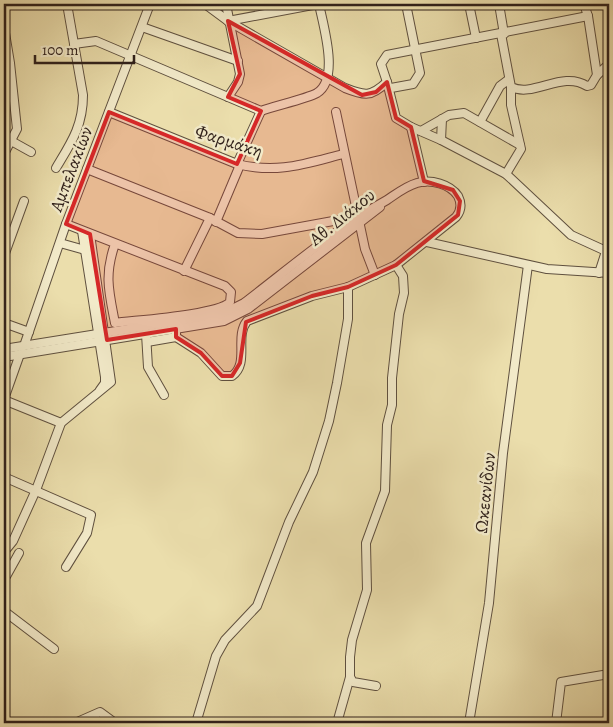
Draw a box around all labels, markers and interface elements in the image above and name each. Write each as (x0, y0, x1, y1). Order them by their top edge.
scale bar (35, 32, 134, 64)
text: 100 m (42, 40, 79, 60)
street label: Φαρμάκη (192, 119, 266, 163)
street label: Αμπελακίων (44, 123, 98, 216)
street label: Αθ. Διάκου (303, 183, 380, 252)
street label: Ωκεανίδων (469, 451, 501, 535)

